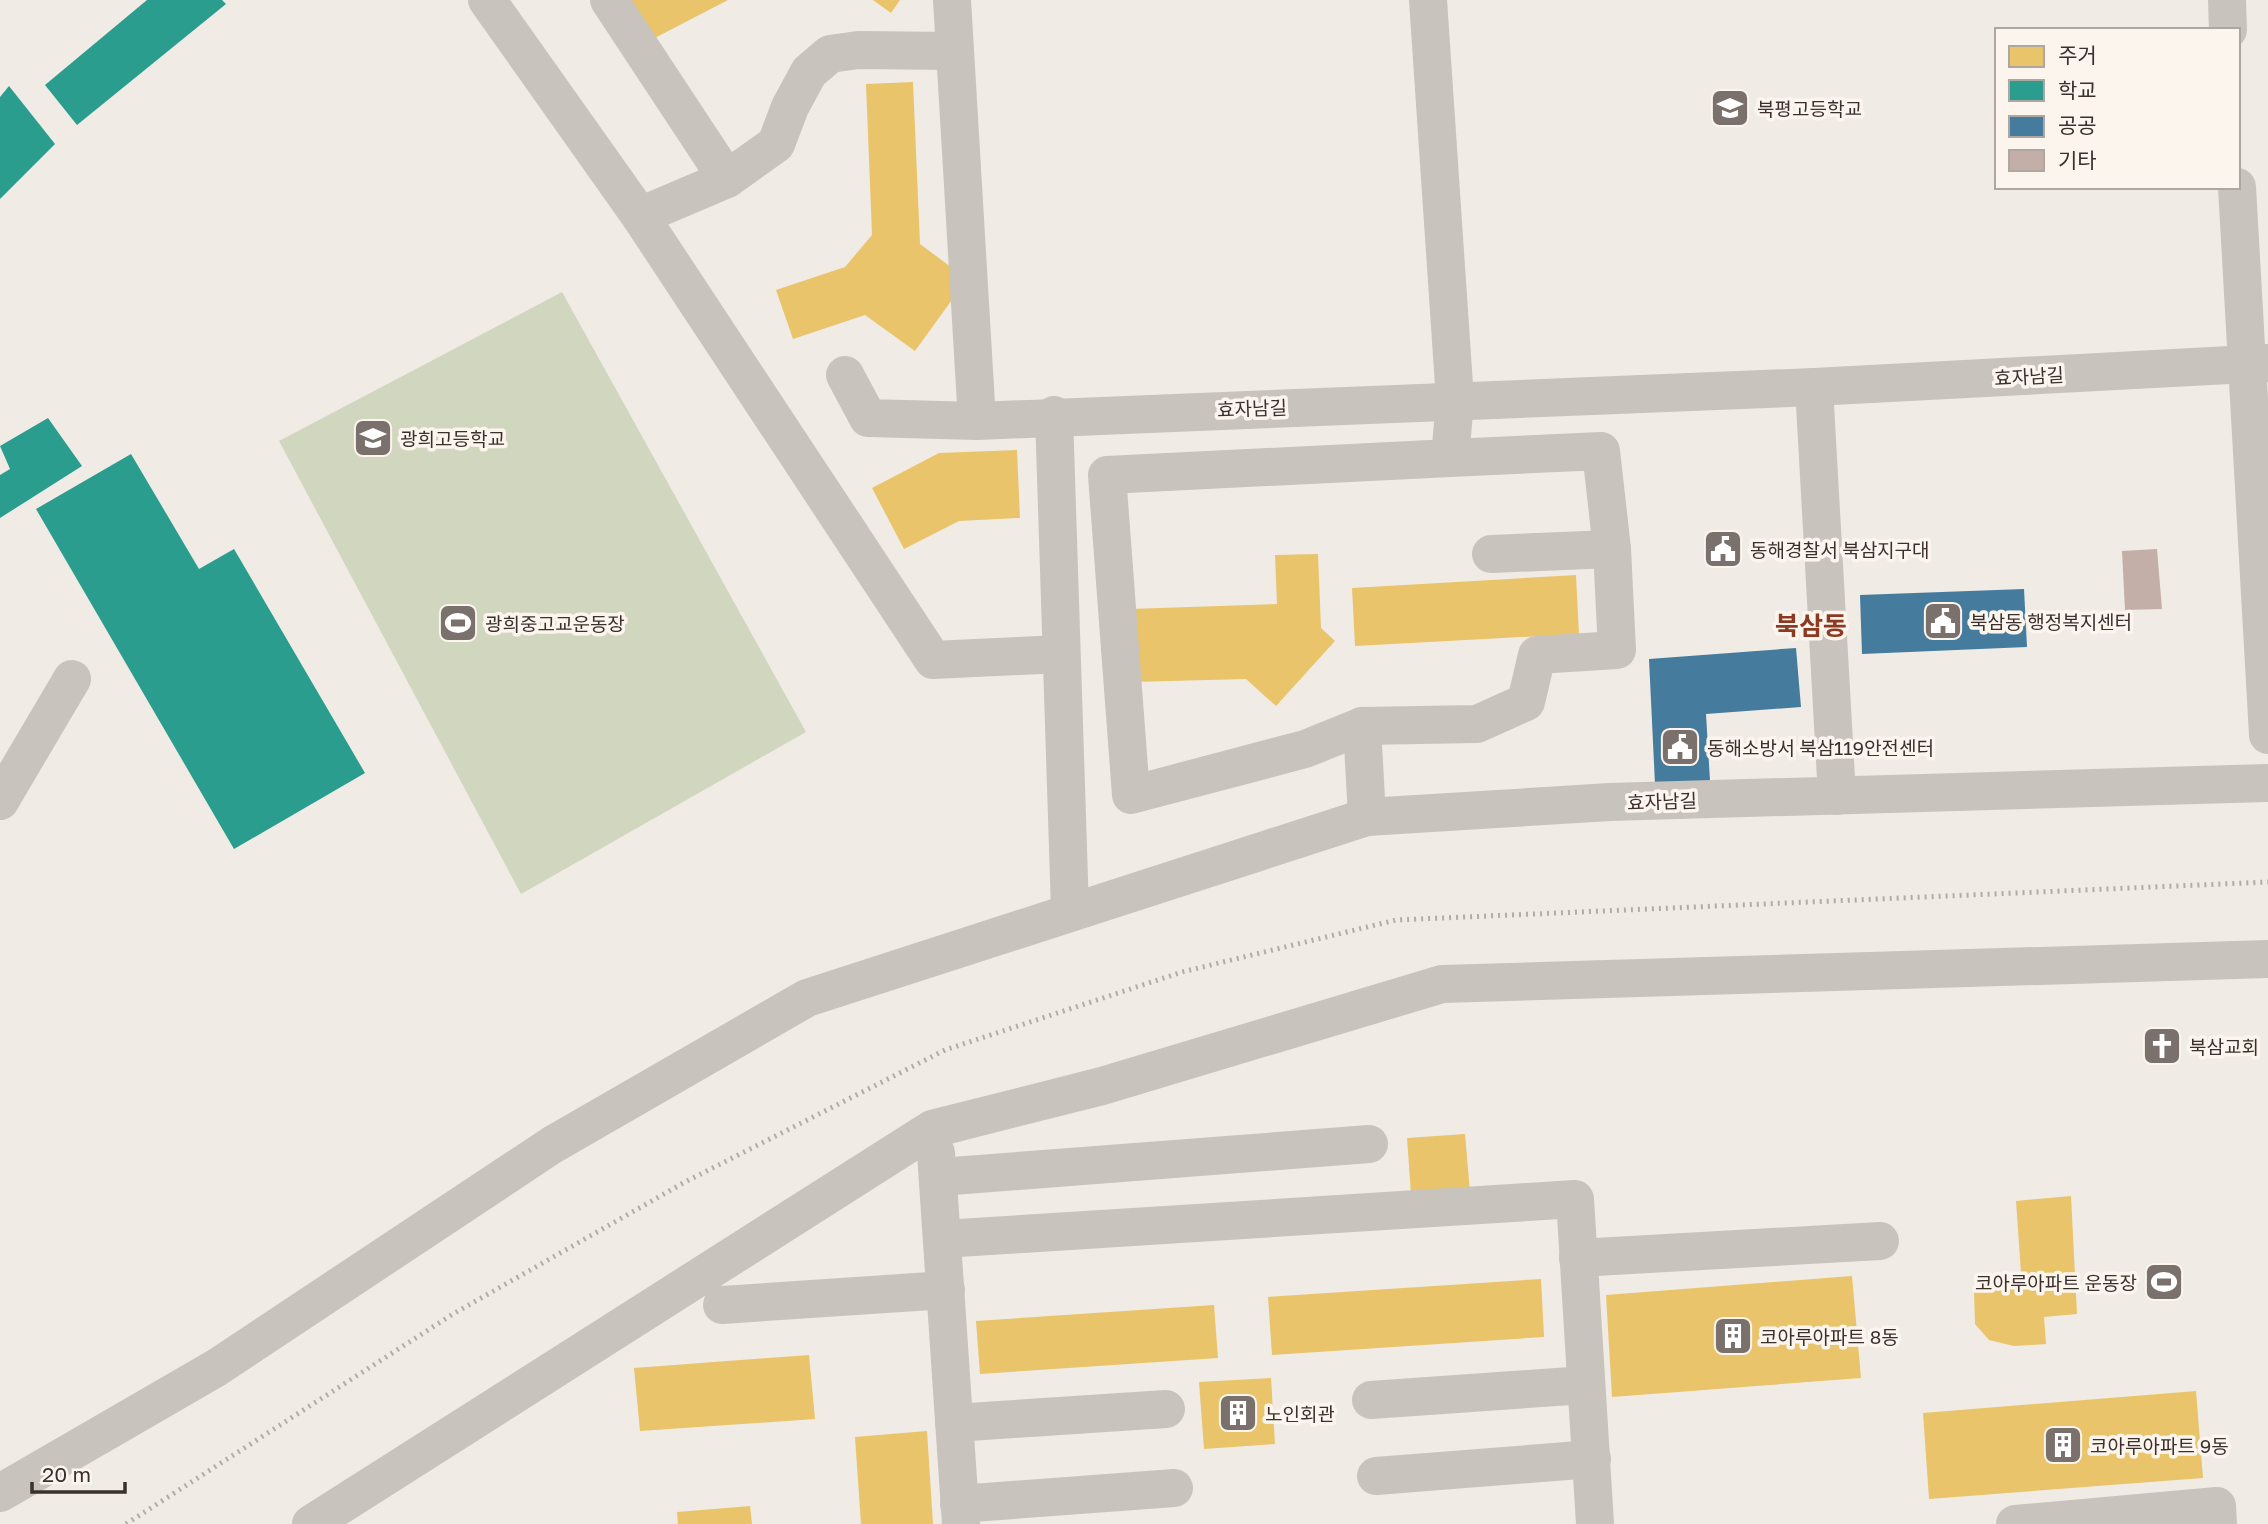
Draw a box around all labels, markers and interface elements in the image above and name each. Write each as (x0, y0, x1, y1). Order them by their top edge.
legend (1995, 28, 2240, 189)
text: 주거 (2058, 42, 2097, 68)
text: 학교 (2058, 77, 2097, 103)
school or university icon: 북평고등학교 (1709, 87, 1751, 129)
place label: 북평고등학교 (1757, 97, 1862, 120)
text: 공공 (2058, 112, 2097, 138)
text: 기타 (2058, 147, 2097, 173)
street label: 효자남길 (1993, 363, 2065, 389)
street label: 효자남길 (1217, 395, 1287, 421)
school or university icon: 광희고등학교 (352, 417, 394, 459)
place label: 광희고등학교 (400, 427, 505, 450)
public building icon: 동해경찰서 북삼지구대 (1702, 528, 1744, 570)
place label: 동해경찰서 북삼지구대 (1750, 538, 1930, 561)
public building icon: 북삼동 행정복지센터 (1922, 600, 1964, 642)
sports icon: 광희중고교운동장 (437, 602, 479, 644)
district label: 북삼동 (1775, 610, 1847, 641)
place label: 북삼동 행정복지센터 (1970, 610, 2132, 633)
place label: 광희중고교운동장 (485, 612, 625, 635)
public building icon: 동해소방서 북삼119안전센터 (1659, 726, 1701, 768)
place label: 동해소방서 북삼119안전센터 (1707, 736, 1934, 759)
street label: 효자남길 (1627, 788, 1697, 814)
church icon: 북삼교회 (2141, 1025, 2183, 1067)
place label: 북삼교회 (2189, 1035, 2259, 1058)
sports icon: 코아루아파트 운동장 (2143, 1261, 2185, 1303)
place label: 코아루아파트 운동장 (1975, 1271, 2137, 1294)
building icon: 코아루아파트 8동 (1712, 1315, 1754, 1357)
place label: 코아루아파트 8동 (1760, 1325, 1899, 1348)
building icon: 노인회관 (1217, 1392, 1259, 1434)
place label: 노인회관 (1265, 1402, 1335, 1425)
building icon: 코아루아파트 9동 (2042, 1424, 2084, 1466)
place label: 코아루아파트 9동 (2090, 1434, 2229, 1457)
scale bar (32, 1450, 124, 1494)
text: 20 m (42, 1461, 91, 1487)

